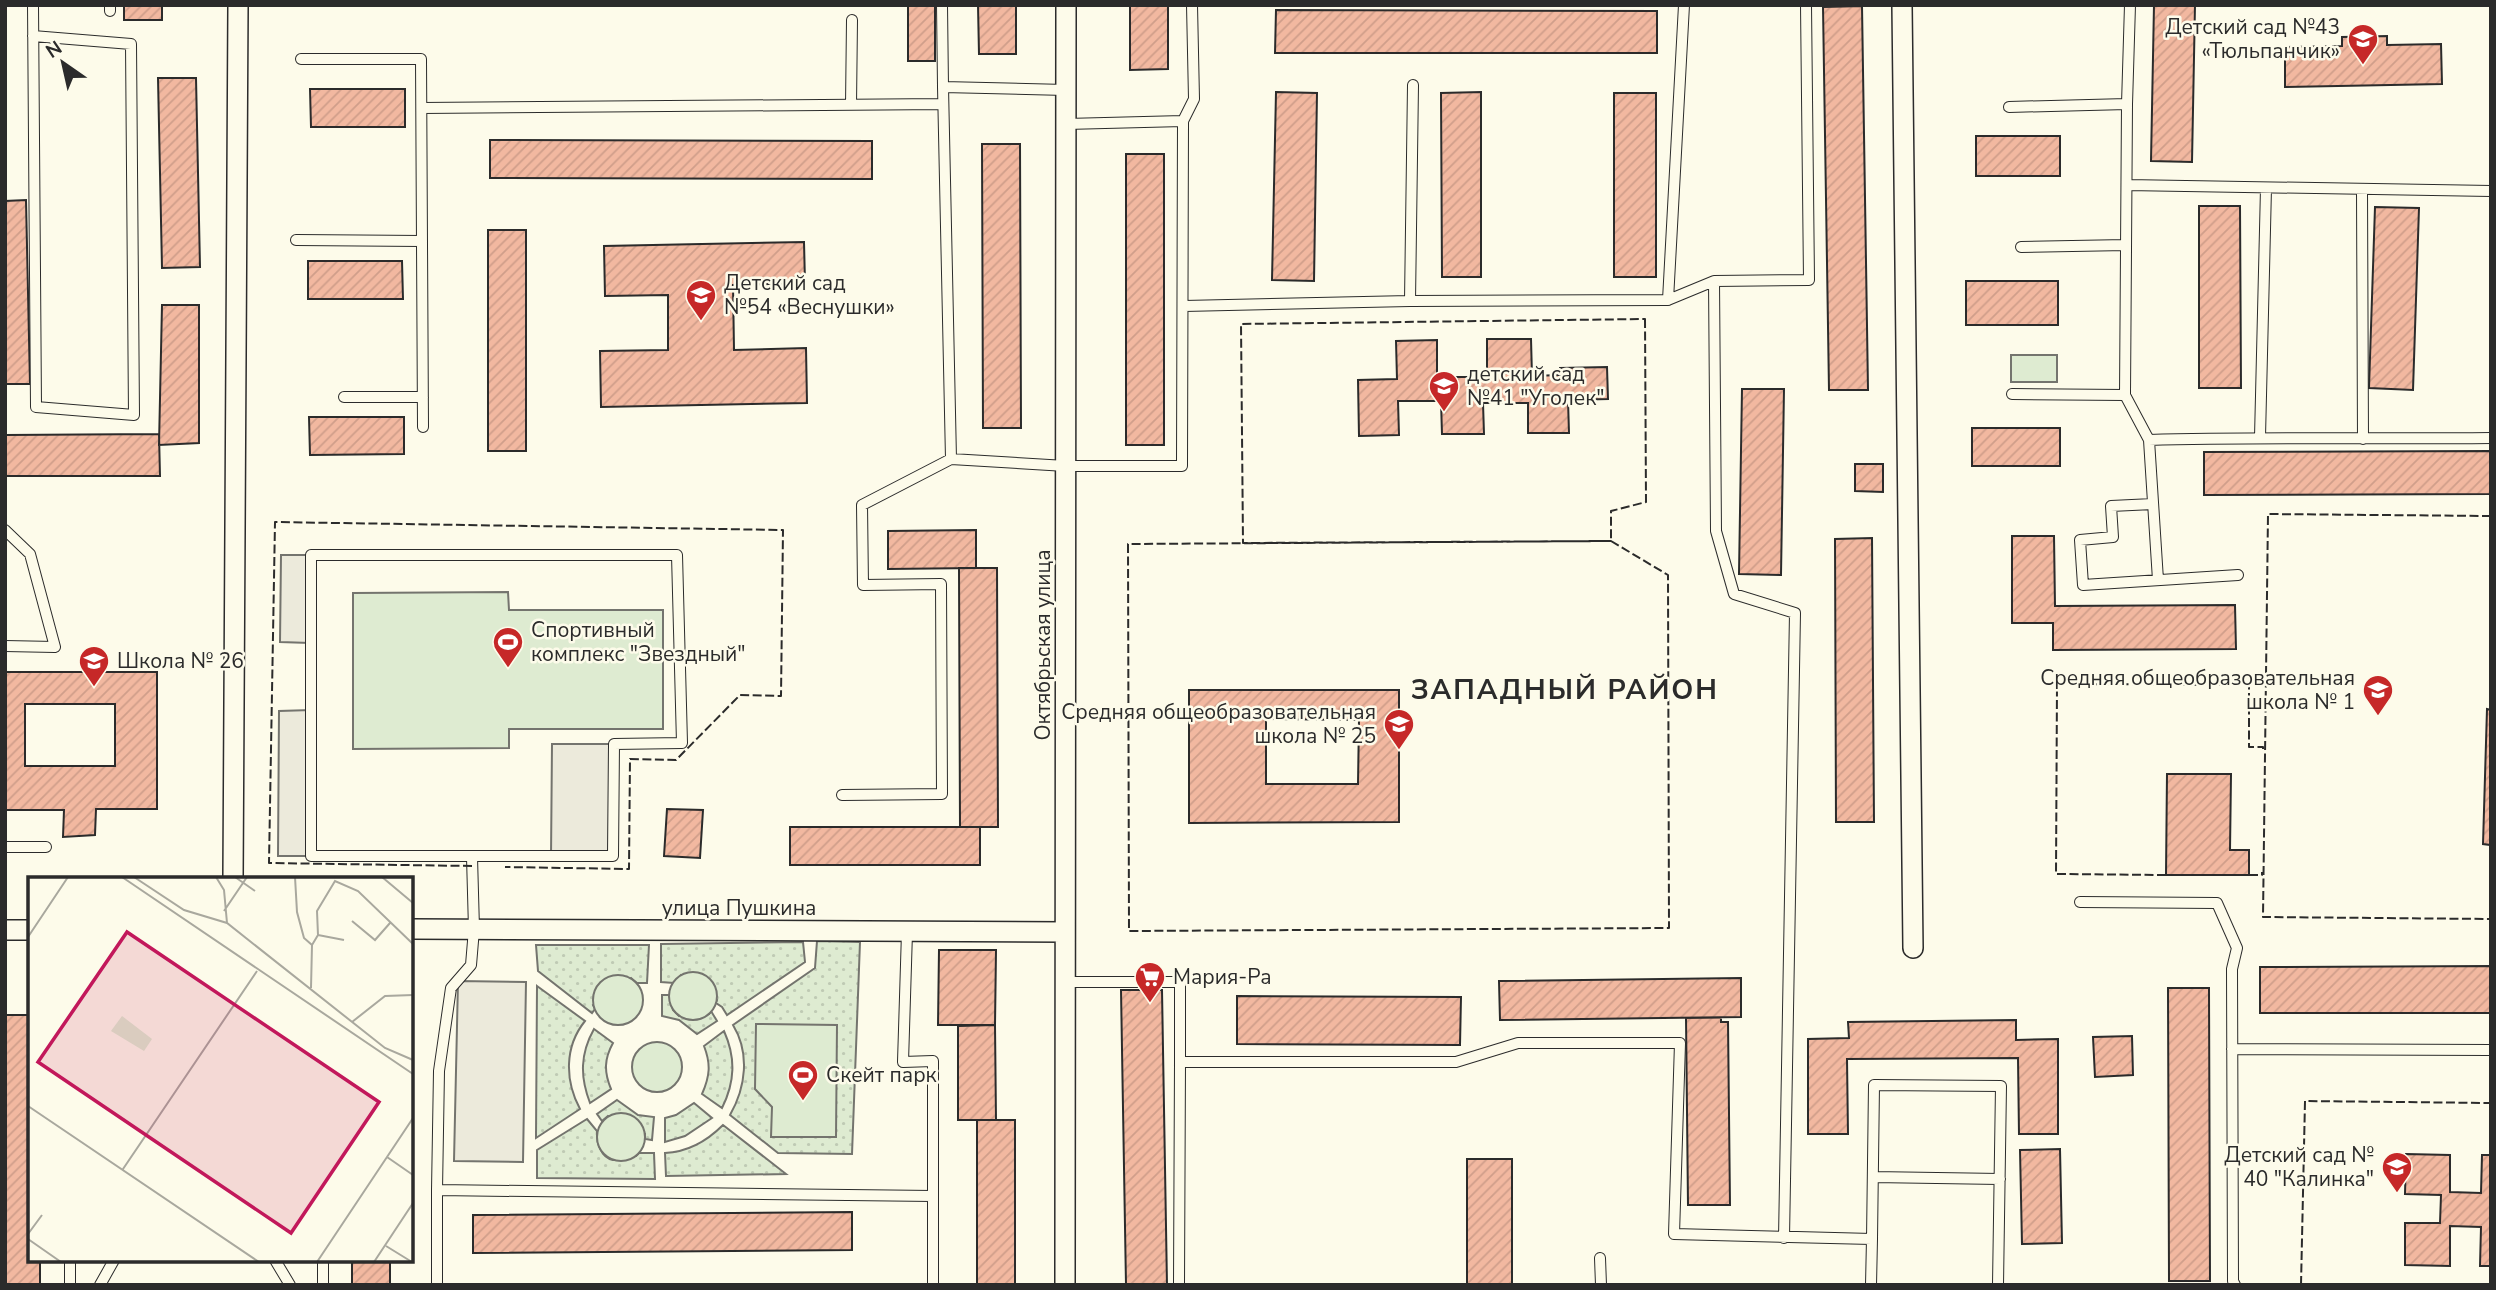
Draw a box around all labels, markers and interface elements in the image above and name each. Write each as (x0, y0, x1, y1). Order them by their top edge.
place label: Детский сад №43 «Тюльпанчик» (2165, 13, 2340, 65)
school or university icon: Детский сад №43 «Тюльпанчик» (2346, 22, 2380, 66)
north arrow (28, 28, 98, 98)
text: N (41, 35, 67, 64)
place label: Детский сад №54 «Веснушки» (724, 269, 895, 321)
school or university icon: Детский сад №54 «Веснушки» (684, 278, 718, 322)
place label: детский сад №41 "Уголек" (1467, 360, 1604, 412)
school or university icon: детский сад №41 "Уголек" (1427, 369, 1461, 413)
street label: Октябрьская улица (1029, 550, 1057, 741)
place label: Спортивный комплекс "Звездный" (531, 616, 746, 668)
sports icon: Спортивный комплекс "Звездный" (491, 625, 525, 669)
school or university icon: Школа № 26 (77, 644, 111, 688)
place label: Школа № 26 (117, 647, 244, 675)
place label: Средняя общеобразовательная школа № 1 (2040, 664, 2355, 716)
district label: ЗАПАДНЫЙ РАЙОН (1411, 671, 1719, 709)
school or university icon: Средняя общеобразовательная школа № 1 (2361, 673, 2395, 717)
place label: Средняя общеобразовательная школа № 25 (1061, 698, 1376, 750)
school or university icon: Средняя общеобразовательная школа № 25 (1382, 707, 1416, 751)
inset map (28, 877, 413, 1262)
street label: улица Пушкина (662, 894, 816, 922)
supermarket icon: Мария-Ра (1133, 960, 1167, 1004)
place label: Мария-Ра (1173, 963, 1272, 991)
sports icon: Скейт парк (786, 1058, 820, 1102)
place label: Скейт парк (826, 1061, 938, 1089)
place label: Детский сад № 40 "Калинка" (2224, 1141, 2374, 1193)
school or university icon: Детский сад № 40 "Калинка" (2380, 1150, 2414, 1194)

